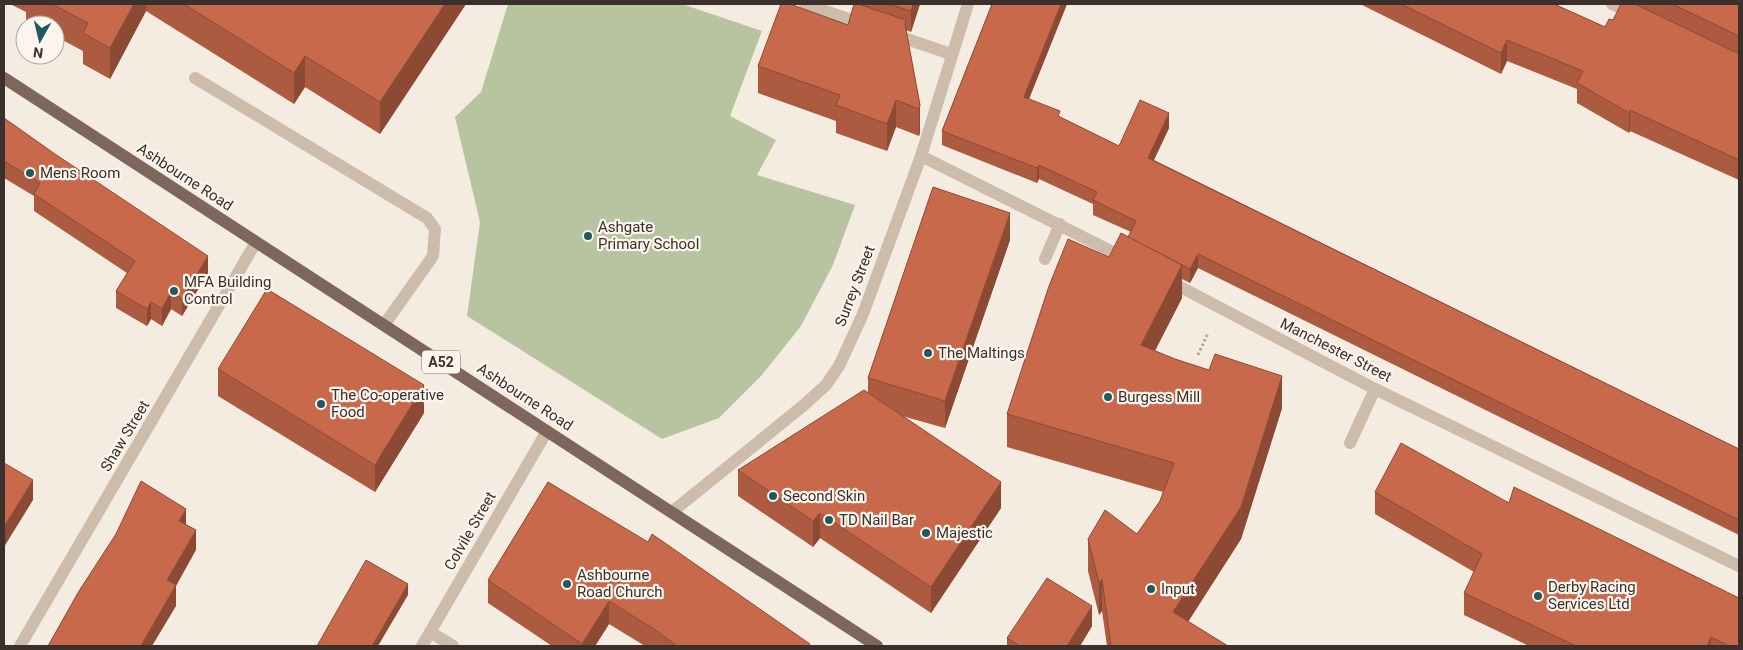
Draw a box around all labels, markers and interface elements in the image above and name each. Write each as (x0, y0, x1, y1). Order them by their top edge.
north arrow (15, 15, 65, 65)
text: N (32, 44, 44, 61)
street label: Ashbourne Road (134, 139, 236, 215)
place label: Mens Room (40, 164, 120, 182)
marker: Mens Room (24, 167, 36, 179)
place label: Ashgate Primary School (598, 218, 699, 253)
marker: Ashgate Primary School (582, 230, 594, 242)
street label: Surrey Street (831, 243, 879, 329)
place label: MFA Building Control (184, 273, 271, 308)
marker: MFA Building Control (168, 285, 180, 297)
street label: Manchester Street (1277, 314, 1395, 386)
place label: The Maltings (938, 344, 1025, 362)
marker: The Maltings (922, 347, 934, 359)
road number: A52 (422, 351, 460, 374)
street label: Ashbourne Road (474, 359, 576, 435)
place label: The Co-operative Food (331, 386, 444, 421)
place label: Burgess Mill (1118, 388, 1200, 406)
marker: Burgess Mill (1102, 391, 1114, 403)
street label: Shaw Street (97, 397, 153, 475)
marker: The Co-operative Food (315, 398, 327, 410)
place label: Second Skin (783, 487, 865, 505)
street label: Colvile Street (440, 488, 500, 574)
marker: Second Skin (767, 490, 779, 502)
place label: TD Nail Bar (839, 511, 914, 529)
marker: TD Nail Bar (823, 514, 835, 526)
place label: Majestic (936, 524, 993, 542)
marker: Majestic (920, 527, 932, 539)
place label: Ashbourne Road Church (577, 566, 663, 601)
marker: Ashbourne Road Church (561, 578, 573, 590)
place label: Derby Racing Services Ltd (1548, 578, 1636, 613)
place label: Input (1161, 580, 1195, 598)
marker: Input (1145, 583, 1157, 595)
marker: Derby Racing Services Ltd (1532, 590, 1544, 602)

